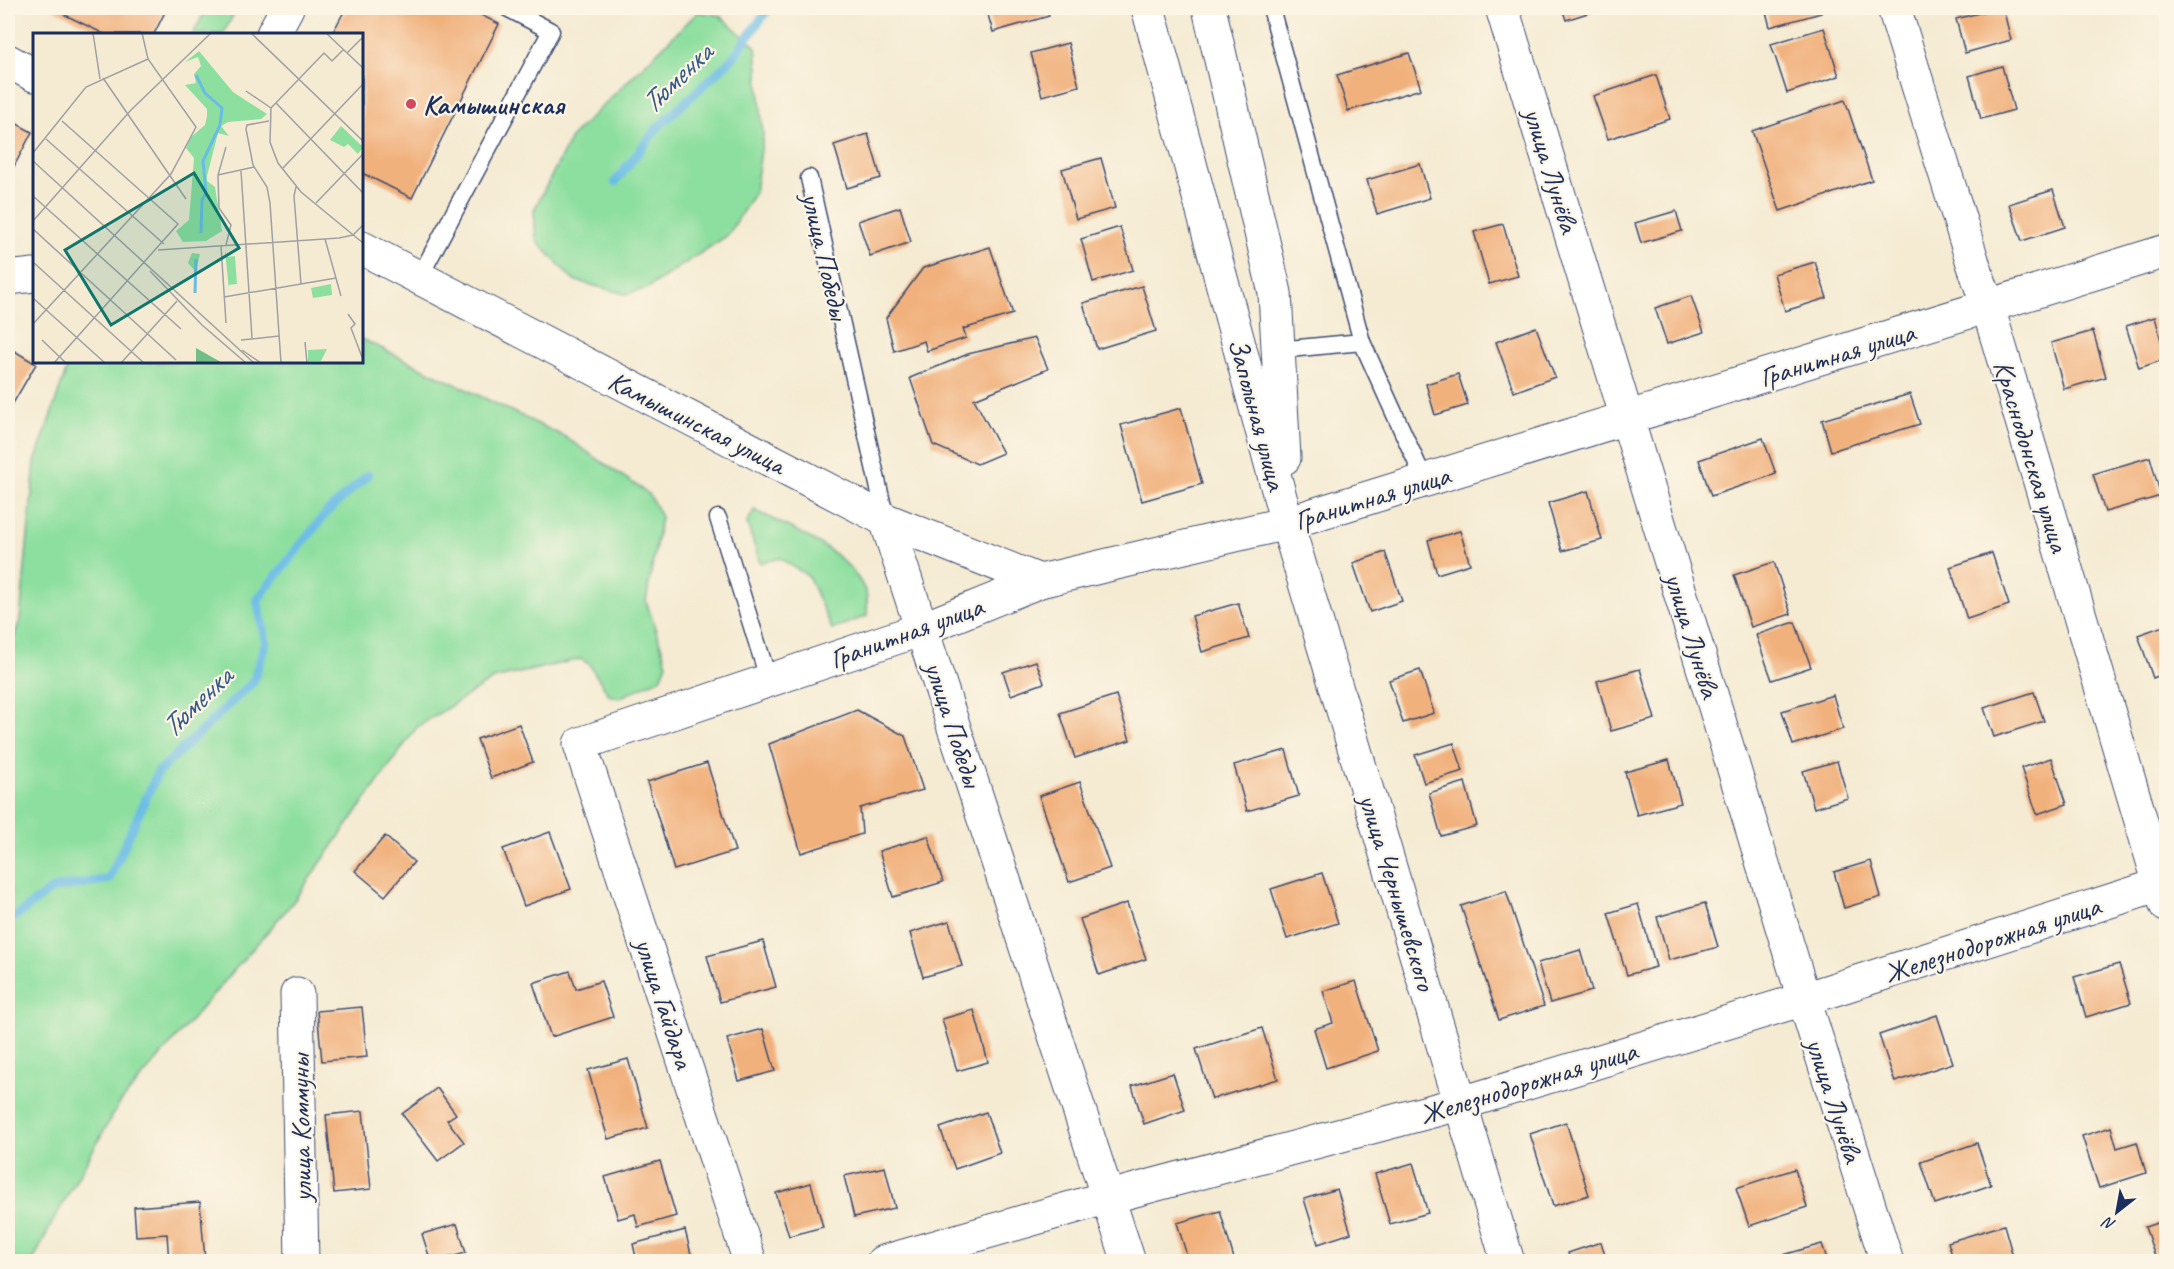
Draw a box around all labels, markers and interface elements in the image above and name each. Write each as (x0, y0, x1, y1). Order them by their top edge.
water label: Тюменка (632, 32, 723, 122)
inset map (33, 33, 363, 363)
place label: Камышинская (423, 87, 566, 122)
marker: Камышинская (404, 97, 418, 111)
street label: улица Лунёва (1515, 102, 1588, 238)
street label: улица Победы (793, 187, 858, 325)
street label: Гранитная улица (1755, 314, 1921, 395)
street label: Запольная улица (1220, 334, 1295, 496)
street label: Краснодонская улица (1986, 356, 2078, 558)
street label: Камышинская улица (603, 363, 793, 483)
street label: Гранитная улица (1290, 457, 1456, 538)
street label: улица Лунёва (1656, 567, 1729, 703)
street label: Гранитная улица (825, 588, 989, 676)
street label: улица Победы (916, 655, 991, 793)
water label: Тюменка (152, 656, 243, 746)
street label: улица Чернышевского (1350, 788, 1445, 996)
street label: Железнодорожная улица (1880, 887, 2106, 991)
street label: улица Гайдара (626, 932, 703, 1074)
street label: Железнодорожная улица (1415, 1032, 1643, 1132)
street label: улица Лунёва (1797, 1032, 1872, 1168)
street label: улица Коммуны (282, 1052, 319, 1204)
north arrow (2087, 1182, 2147, 1242)
text: N (2098, 1211, 2119, 1235)

